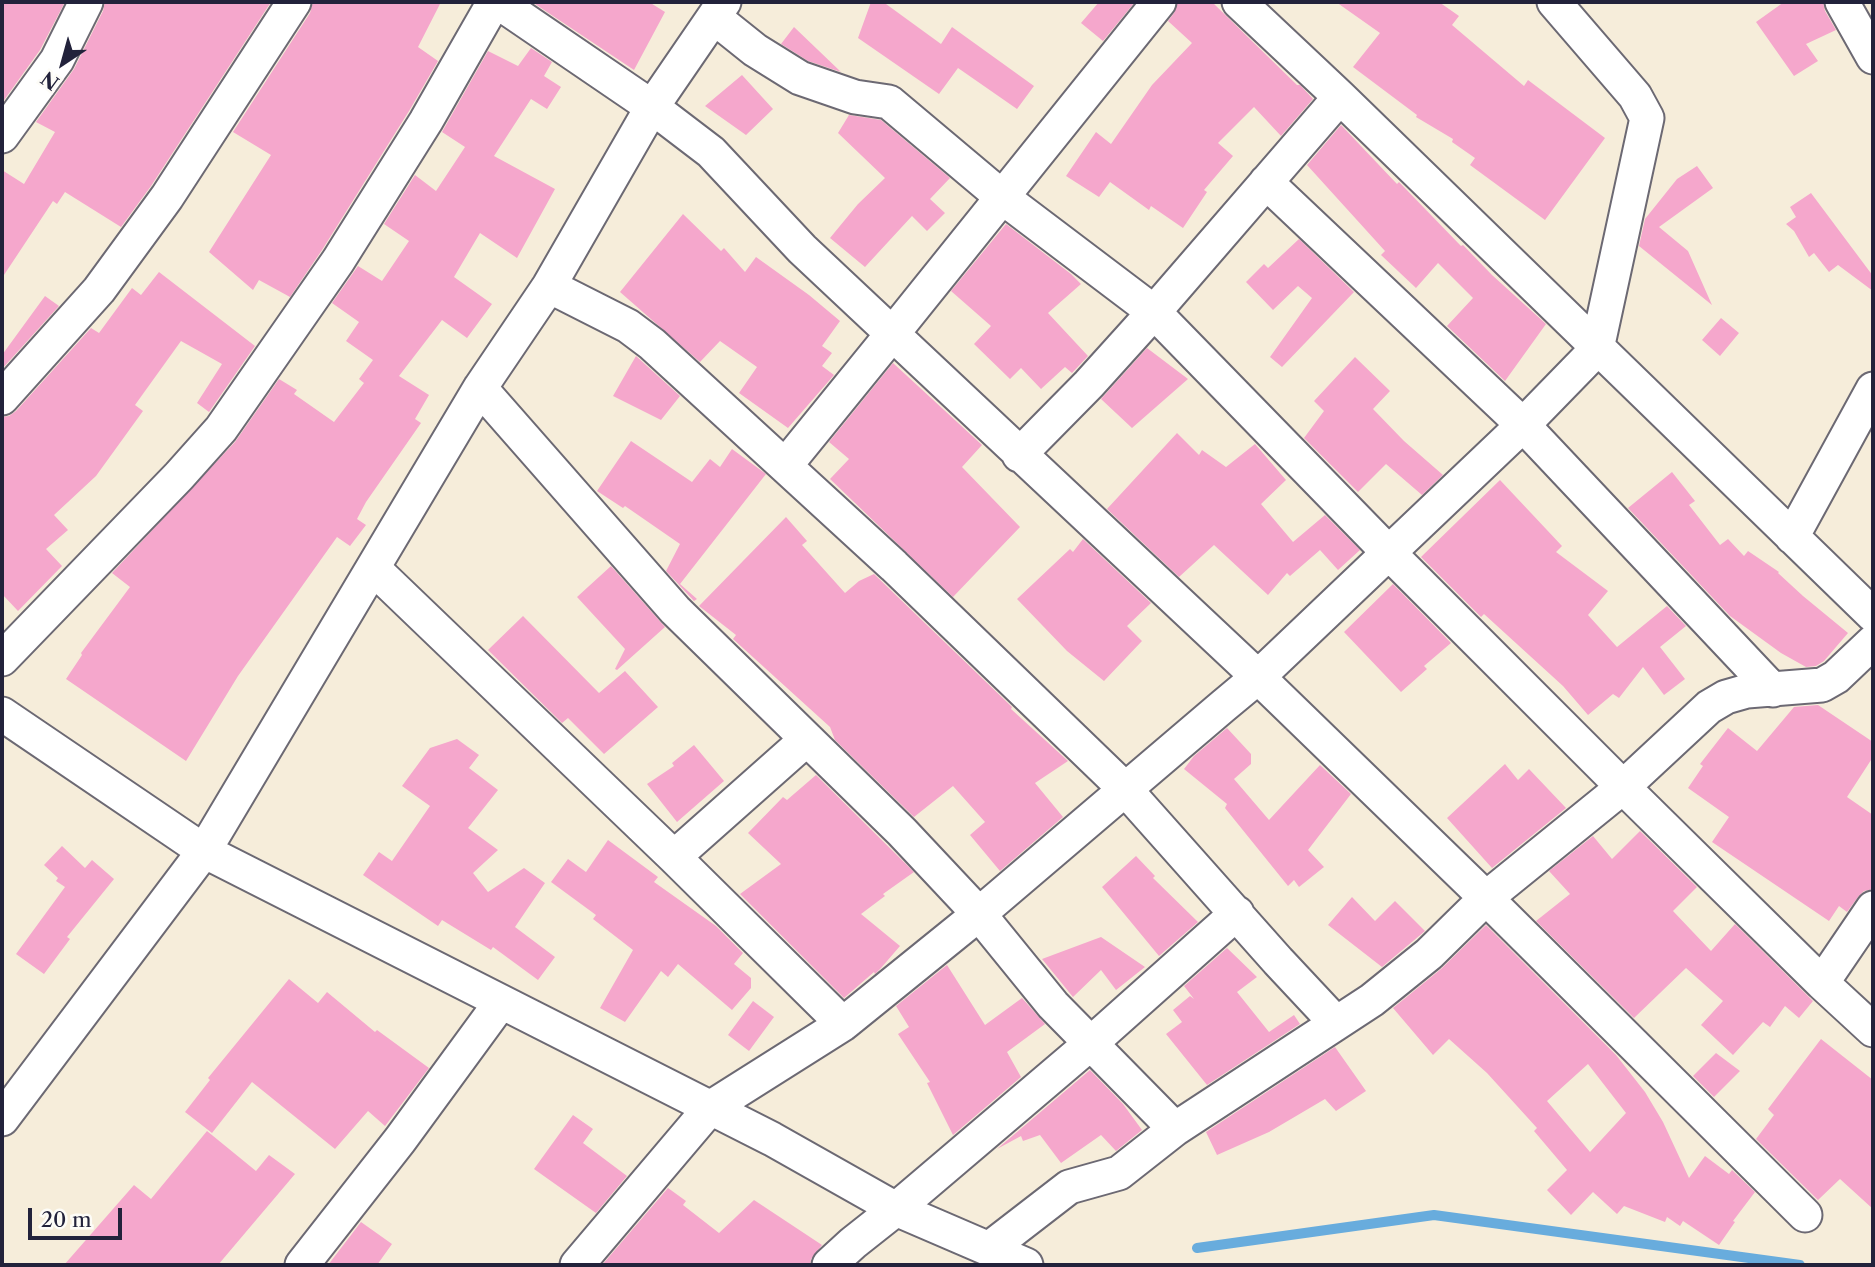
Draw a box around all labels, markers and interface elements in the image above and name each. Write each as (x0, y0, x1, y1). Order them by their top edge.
north arrow (28, 28, 98, 98)
text: N (37, 66, 64, 95)
scale bar (32, 1194, 126, 1238)
text: 20 m (41, 1207, 92, 1232)

